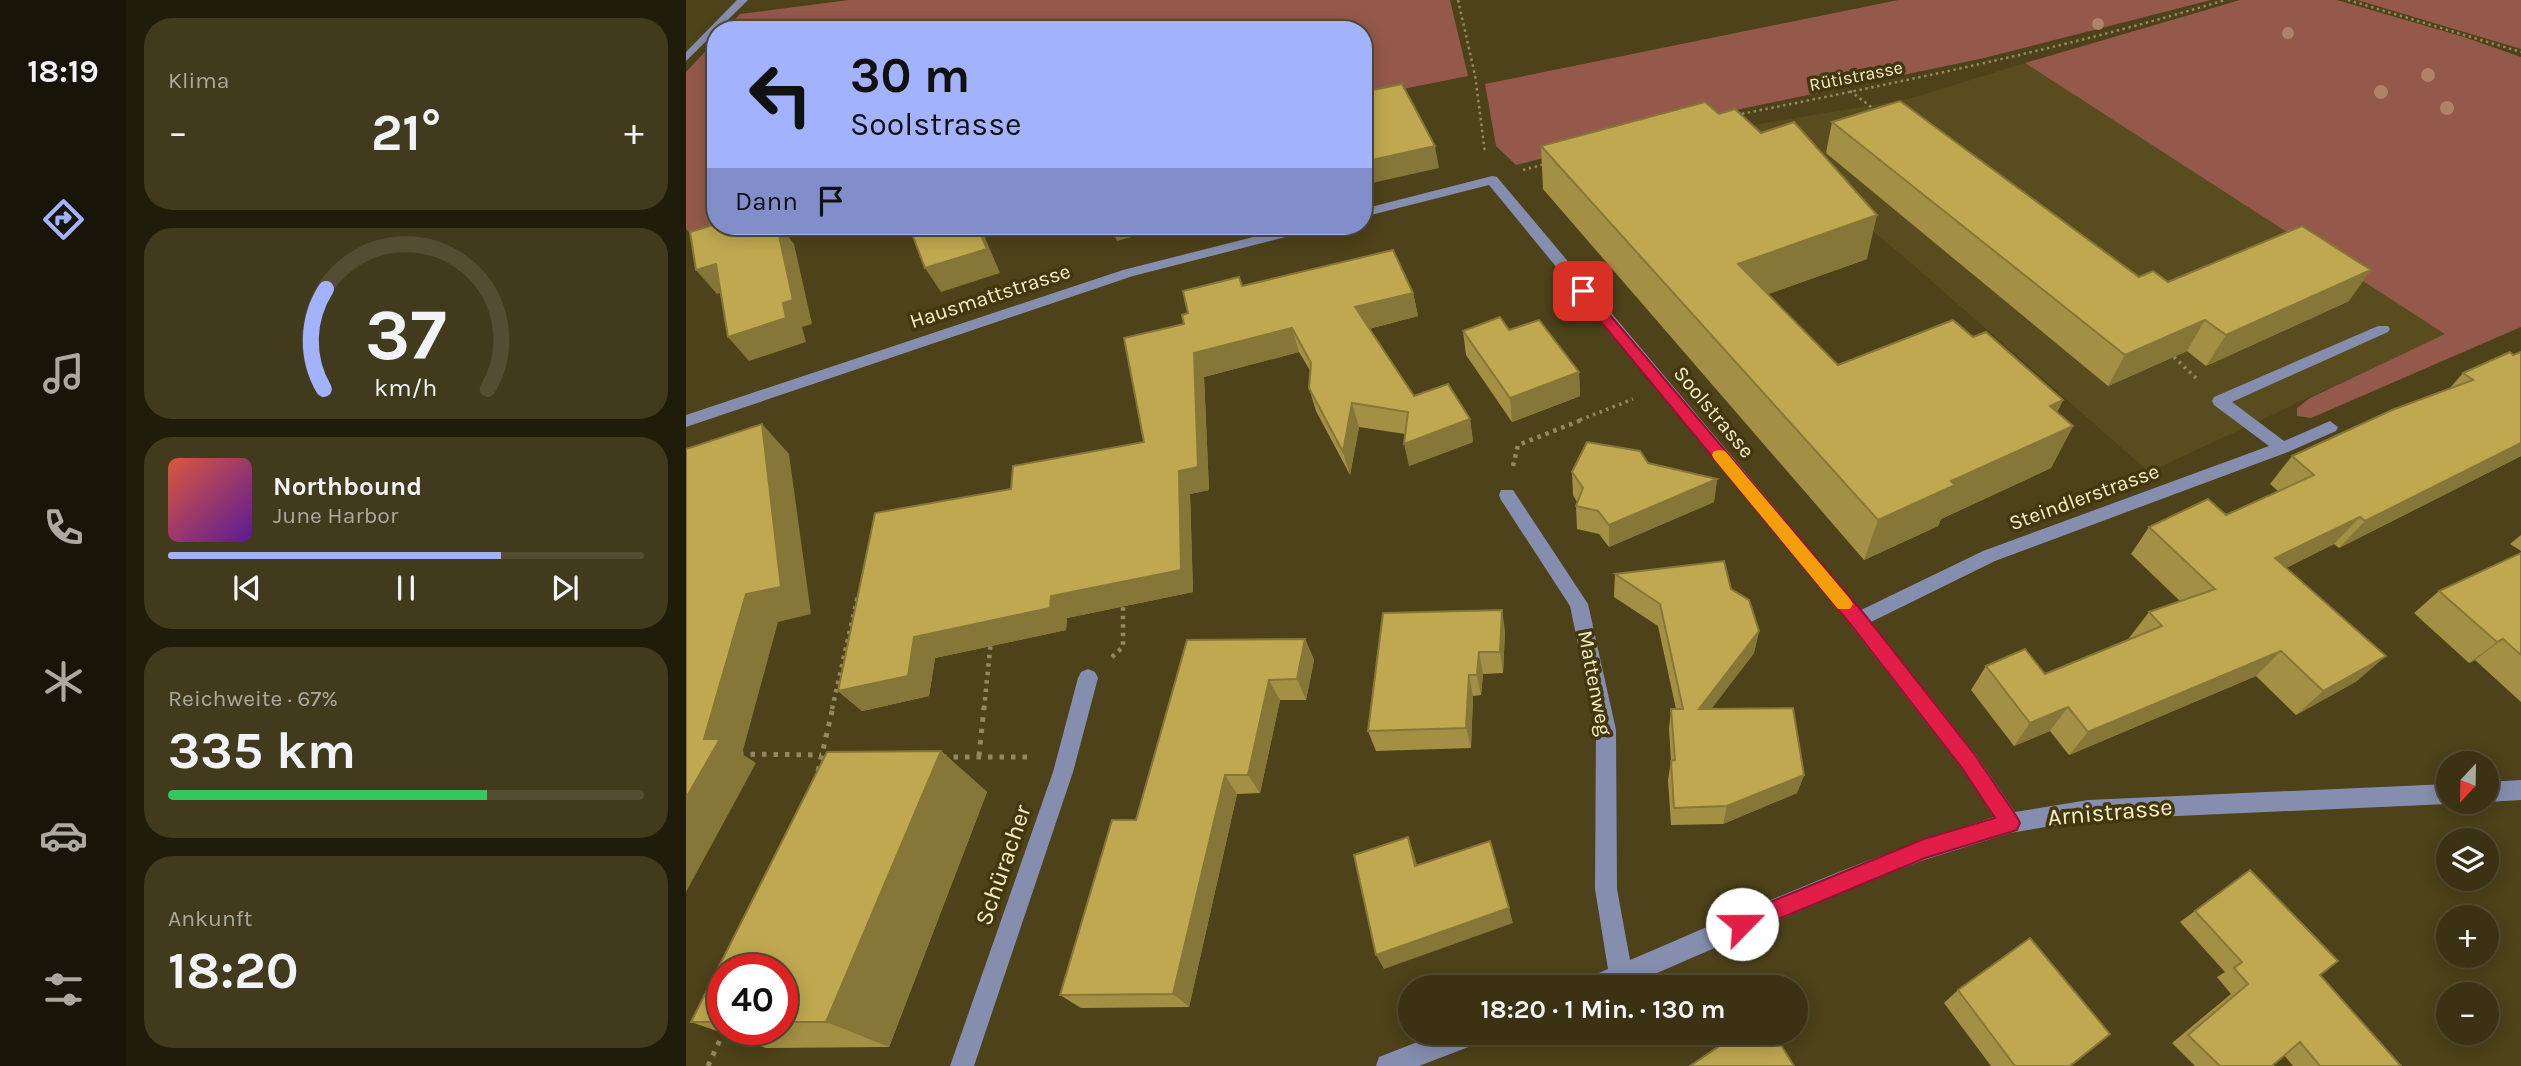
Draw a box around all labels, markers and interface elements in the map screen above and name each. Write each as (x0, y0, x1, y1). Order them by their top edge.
text: 30 m (850, 47, 970, 104)
icon: left (735, 49, 826, 140)
text: 18:19 (27, 53, 99, 90)
street label: Rütistrasse (1807, 56, 1905, 96)
text: Klima (168, 67, 229, 94)
text: 21° (371, 102, 441, 163)
text: Soolstrasse (850, 106, 1021, 143)
text: − (168, 110, 188, 155)
text: + (624, 110, 644, 155)
icon: arrive (812, 182, 850, 220)
text: Dann (735, 186, 798, 217)
icon: directions (39, 195, 88, 244)
street label: Hausmattstrasse (907, 259, 1073, 333)
pin (1553, 261, 1613, 321)
icon: arrive (1564, 272, 1602, 310)
text: 37 (365, 293, 447, 378)
icon: music (39, 349, 88, 398)
street label: Soolstrasse (1669, 361, 1759, 463)
text: km/h (374, 373, 438, 402)
street label: Steindlerstrasse (2006, 459, 2162, 535)
text: Northbound (273, 471, 422, 502)
text: June Harbor (273, 502, 398, 529)
icon: phone (39, 503, 88, 552)
icon: previous (228, 569, 266, 607)
icon: pause (387, 569, 425, 607)
icon: next (546, 569, 584, 607)
street label: Mattenweg (1573, 628, 1617, 738)
icon: climate (39, 657, 88, 706)
text: Reichweite · 67% (168, 685, 338, 712)
text: 335 km (168, 720, 356, 781)
north arrow (2436, 751, 2499, 814)
map controls (2436, 751, 2499, 1045)
street label: Arnistrasse (2046, 793, 2174, 831)
street label: Schüracher (969, 801, 1037, 929)
icon: car (39, 811, 88, 860)
button: layers (2436, 828, 2499, 891)
position arrow (1705, 887, 1779, 961)
text: Ankunft (168, 905, 252, 932)
button: + (2436, 905, 2499, 968)
text: 18:20 (168, 940, 299, 1001)
speed limit sign: 40 (707, 954, 798, 1045)
icon: filters (39, 965, 88, 1014)
button: − (2436, 982, 2499, 1045)
text: 18:20 · 1 Min. · 130 m (1481, 994, 1725, 1025)

